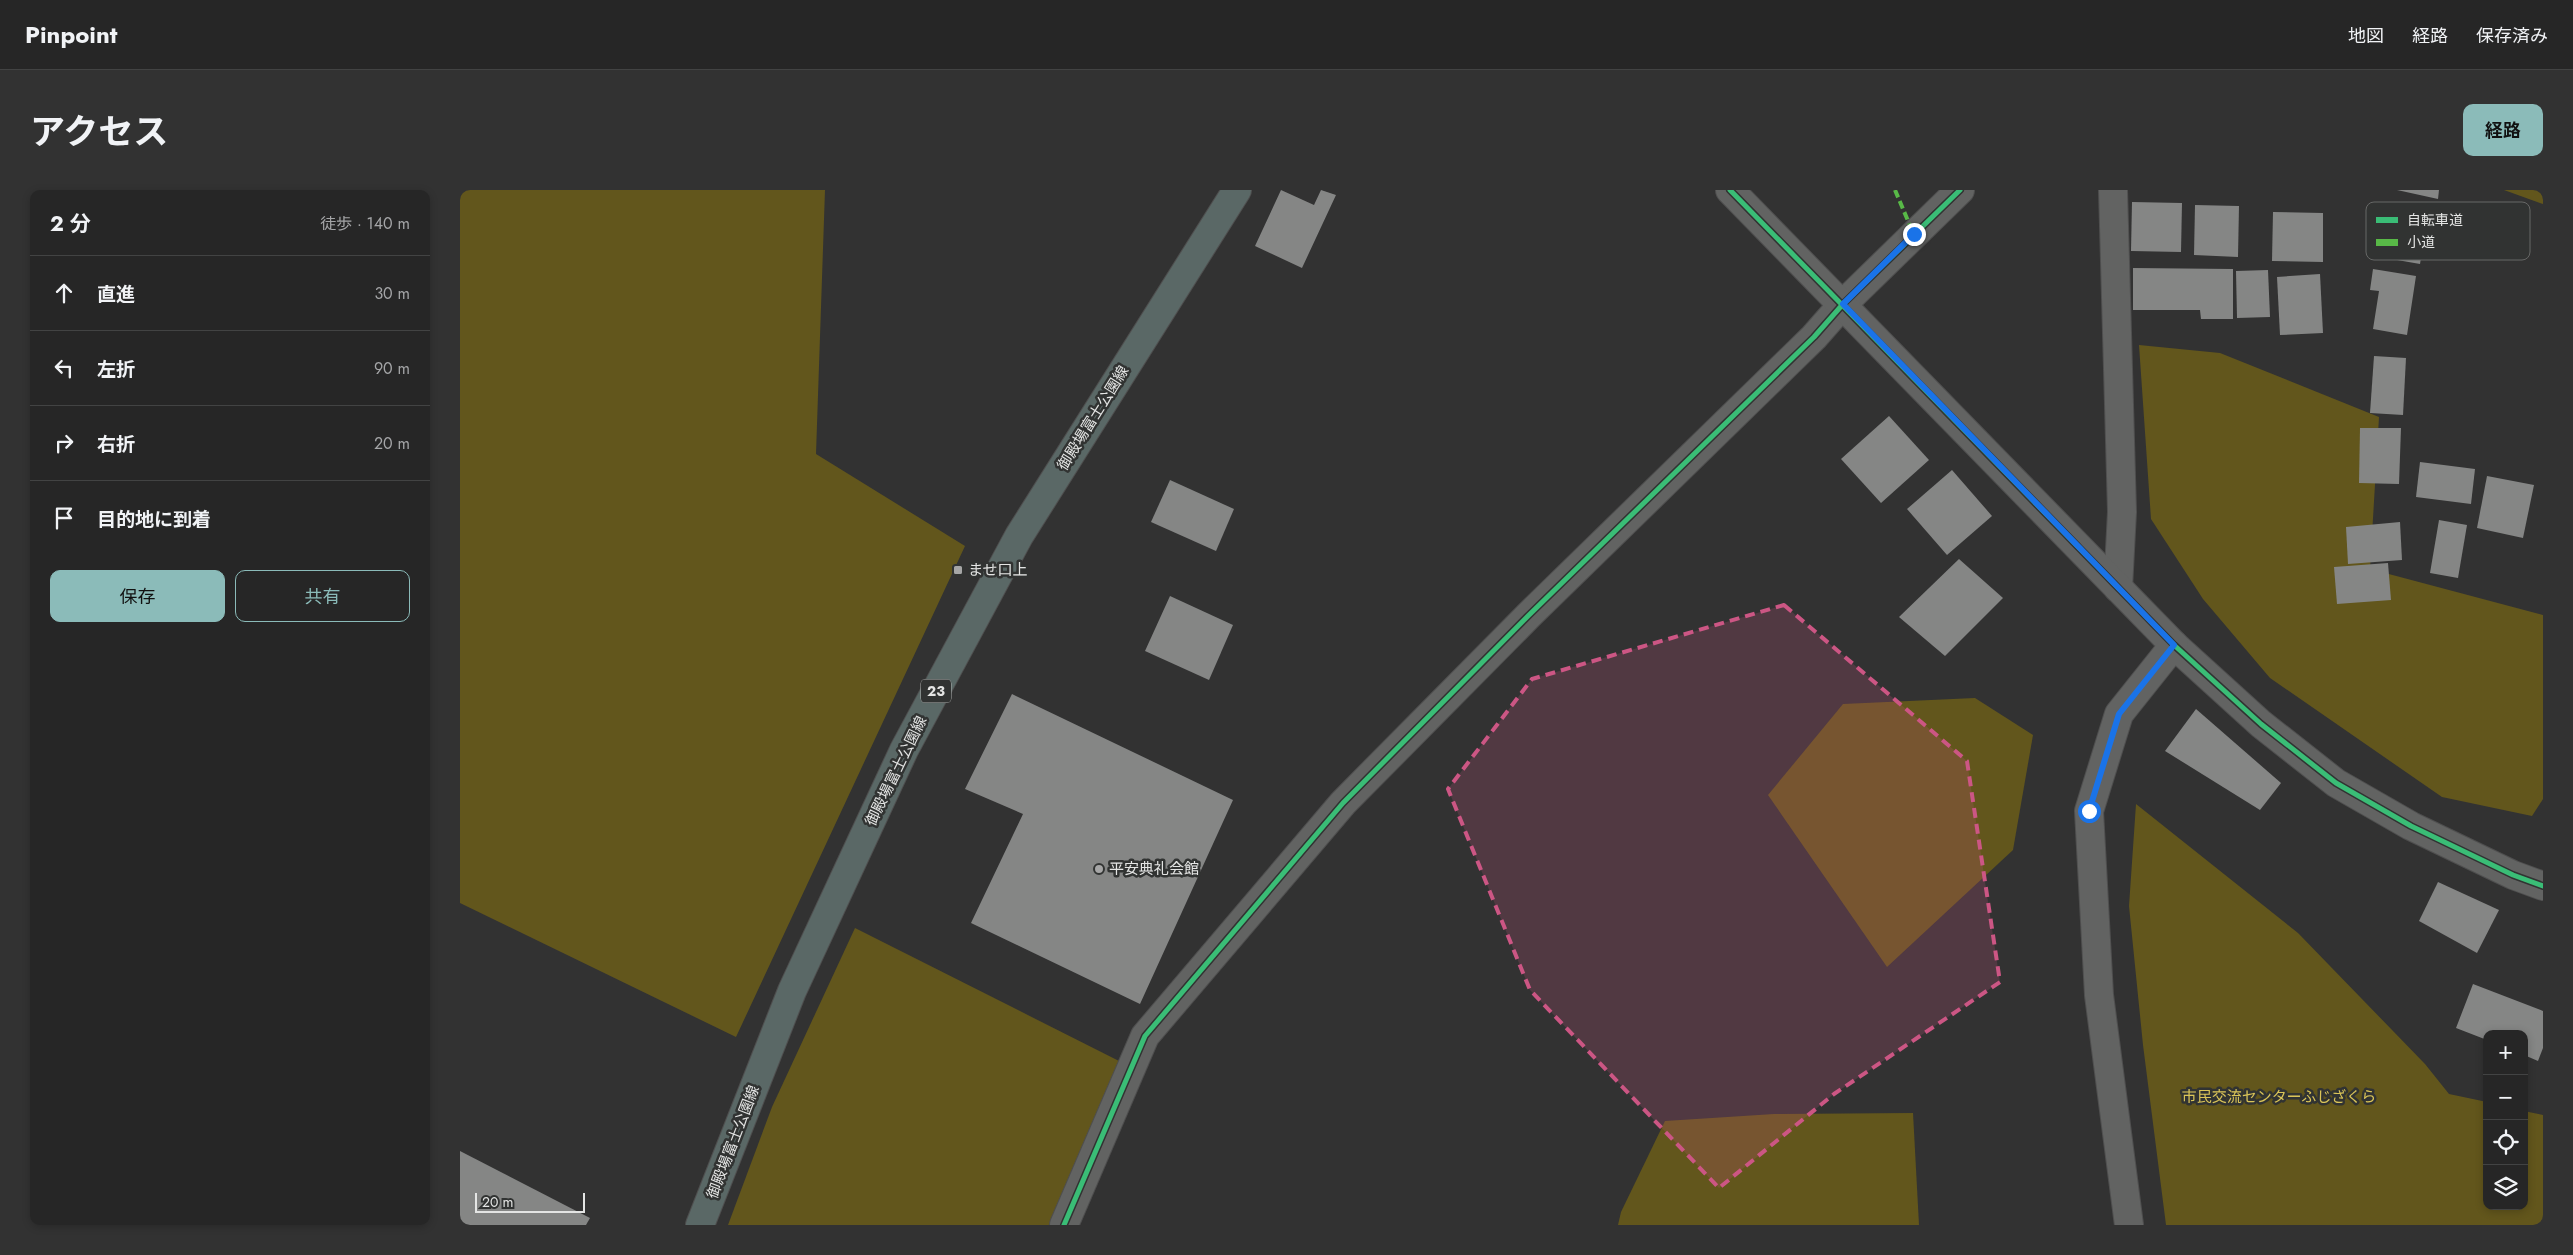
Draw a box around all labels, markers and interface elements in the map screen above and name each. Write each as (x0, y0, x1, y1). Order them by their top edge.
text: Pinpoint (25, 17, 117, 52)
text: 地図 (2348, 23, 2384, 49)
text: 経路 (2412, 23, 2448, 49)
text: 保存済み (2476, 23, 2548, 49)
button: 経路 (2463, 104, 2543, 156)
text: アクセス (30, 107, 168, 157)
legend (2366, 202, 2530, 260)
text: 2 分 (50, 209, 91, 239)
text: 自転車道 (2407, 210, 2463, 230)
text: 徒歩 · 140 m (320, 212, 410, 235)
route end (1903, 223, 1926, 246)
text: 小道 (2407, 232, 2435, 252)
icon: ahead (50, 279, 78, 307)
text: 直進 (97, 281, 135, 308)
text: 30 m (374, 282, 410, 305)
icon: left (50, 354, 78, 382)
text: 左折 (97, 356, 135, 383)
text: 90 m (374, 357, 410, 380)
street label: 御殿場富士公園線 (1052, 361, 1134, 475)
icon: right (50, 429, 78, 457)
text: 右折 (97, 431, 135, 458)
text: 20 m (374, 432, 410, 455)
icon: arrive (50, 504, 78, 532)
text: 目的地に到着 (97, 506, 211, 533)
place label: ませ口上 (968, 559, 1028, 581)
marker: ませ口上 (952, 564, 964, 576)
button: 保存 (50, 570, 225, 622)
button: 共有 (235, 570, 410, 622)
road number: 23 (921, 680, 951, 702)
street label: 御殿場富士公園線 (860, 712, 932, 830)
route start (2078, 800, 2101, 823)
place label: 平安典礼会館 (1109, 858, 1199, 880)
marker: 平安典礼会館 (1093, 863, 1105, 875)
map controls (2483, 1030, 2528, 1210)
button: + (2483, 1030, 2528, 1075)
button: − (2483, 1075, 2528, 1120)
street label: 御殿場富士公園線 (701, 1082, 765, 1202)
park label: 市民交流センターふじざくら (2182, 1086, 2376, 1108)
button: locate (2483, 1120, 2528, 1165)
button: layers (2483, 1165, 2528, 1210)
scale bar (475, 1190, 585, 1213)
text: 20 m (482, 1192, 514, 1212)

